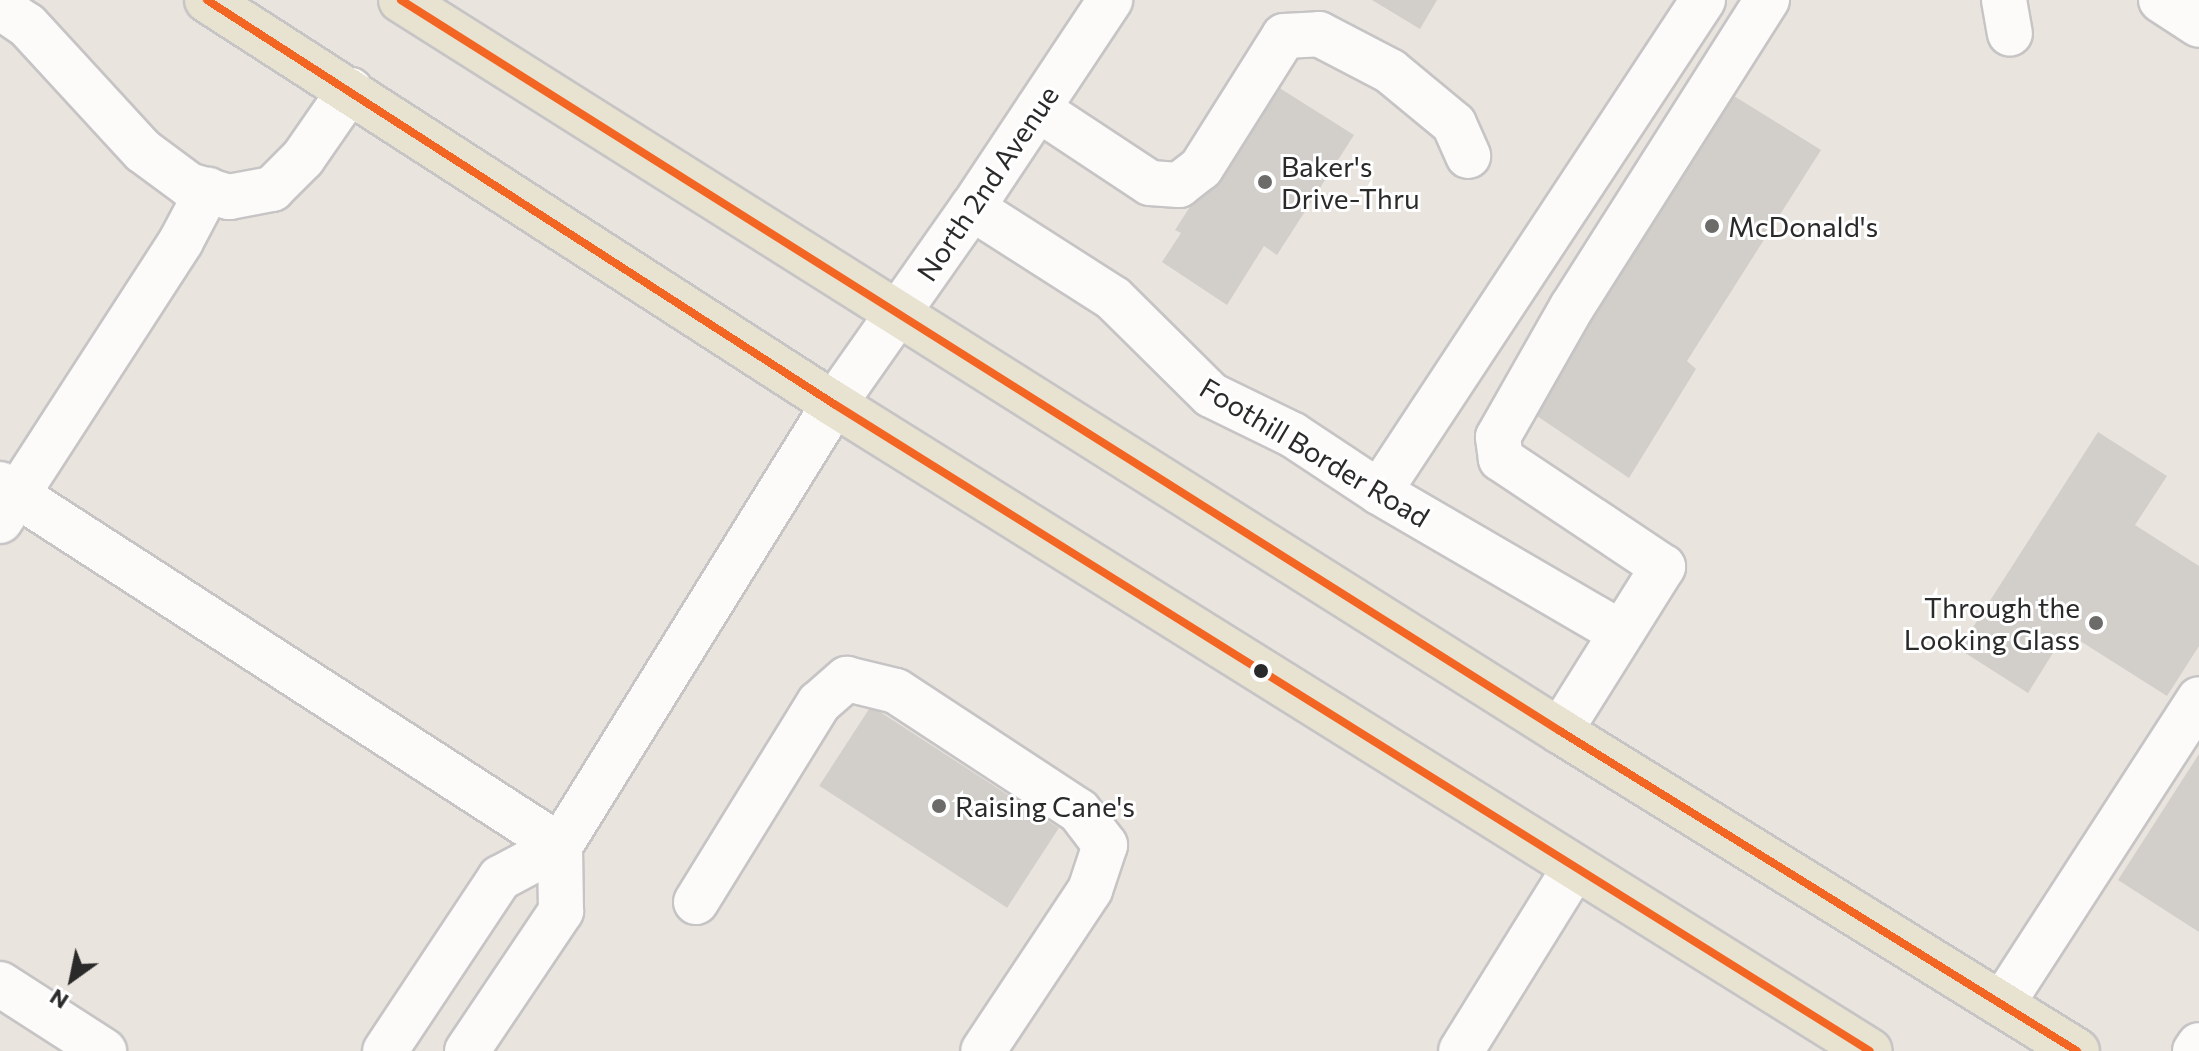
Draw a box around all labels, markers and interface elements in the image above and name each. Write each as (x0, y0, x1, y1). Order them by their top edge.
street label: North 2nd Avenue (909, 79, 1065, 287)
place label: Baker's Drive-Thru (1281, 149, 1420, 215)
marker: Baker's Drive-Thru (1256, 173, 1274, 191)
place label: McDonald's (1728, 209, 1878, 243)
marker: McDonald's (1703, 217, 1721, 235)
street label: Foothill Border Road (1194, 370, 1436, 534)
place label: Through the Looking Glass (1904, 590, 2080, 656)
marker: Through the Looking Glass (2087, 614, 2105, 632)
unlabelled marker (1253, 663, 1269, 679)
place label: Raising Cane's (955, 789, 1135, 823)
marker: Raising Cane's (930, 797, 948, 815)
north arrow (32, 939, 112, 1019)
text: N (44, 984, 73, 1015)

